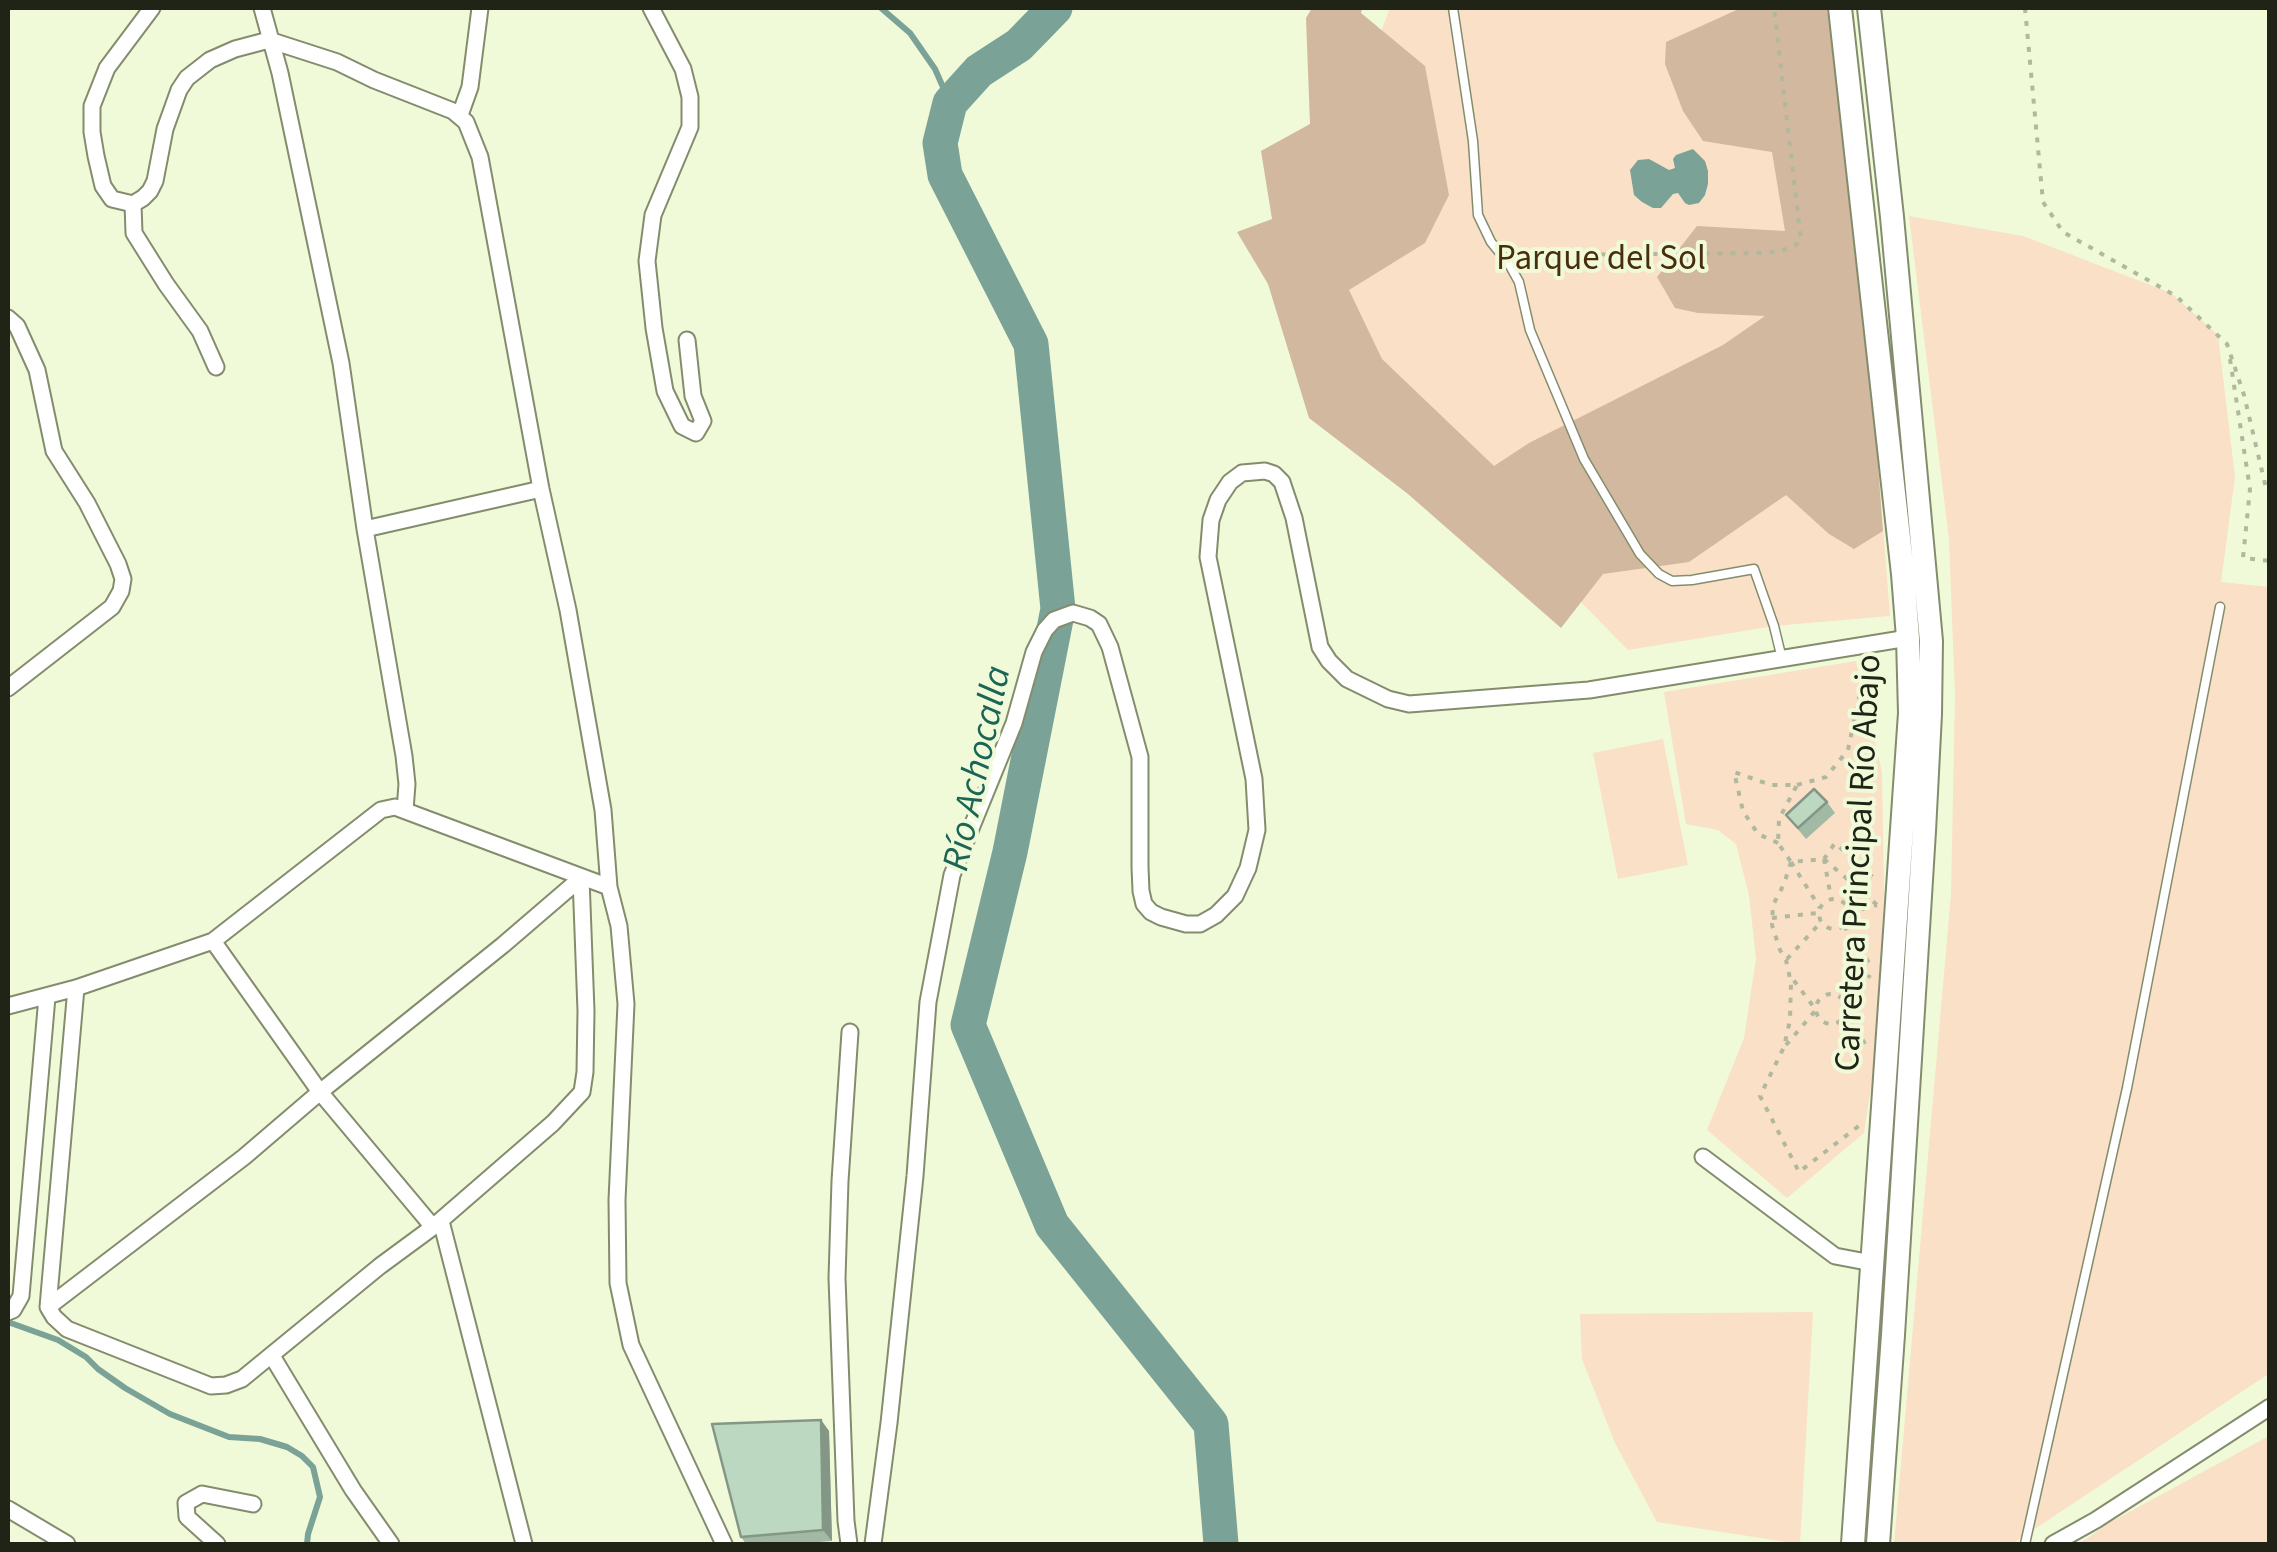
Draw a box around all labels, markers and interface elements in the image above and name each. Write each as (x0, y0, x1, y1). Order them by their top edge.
park label: Parque del Sol (1496, 240, 1706, 282)
street label: Carretera Principal Río Abajo (1829, 653, 1893, 1073)
water label: Río Achocalla (936, 662, 1024, 876)

